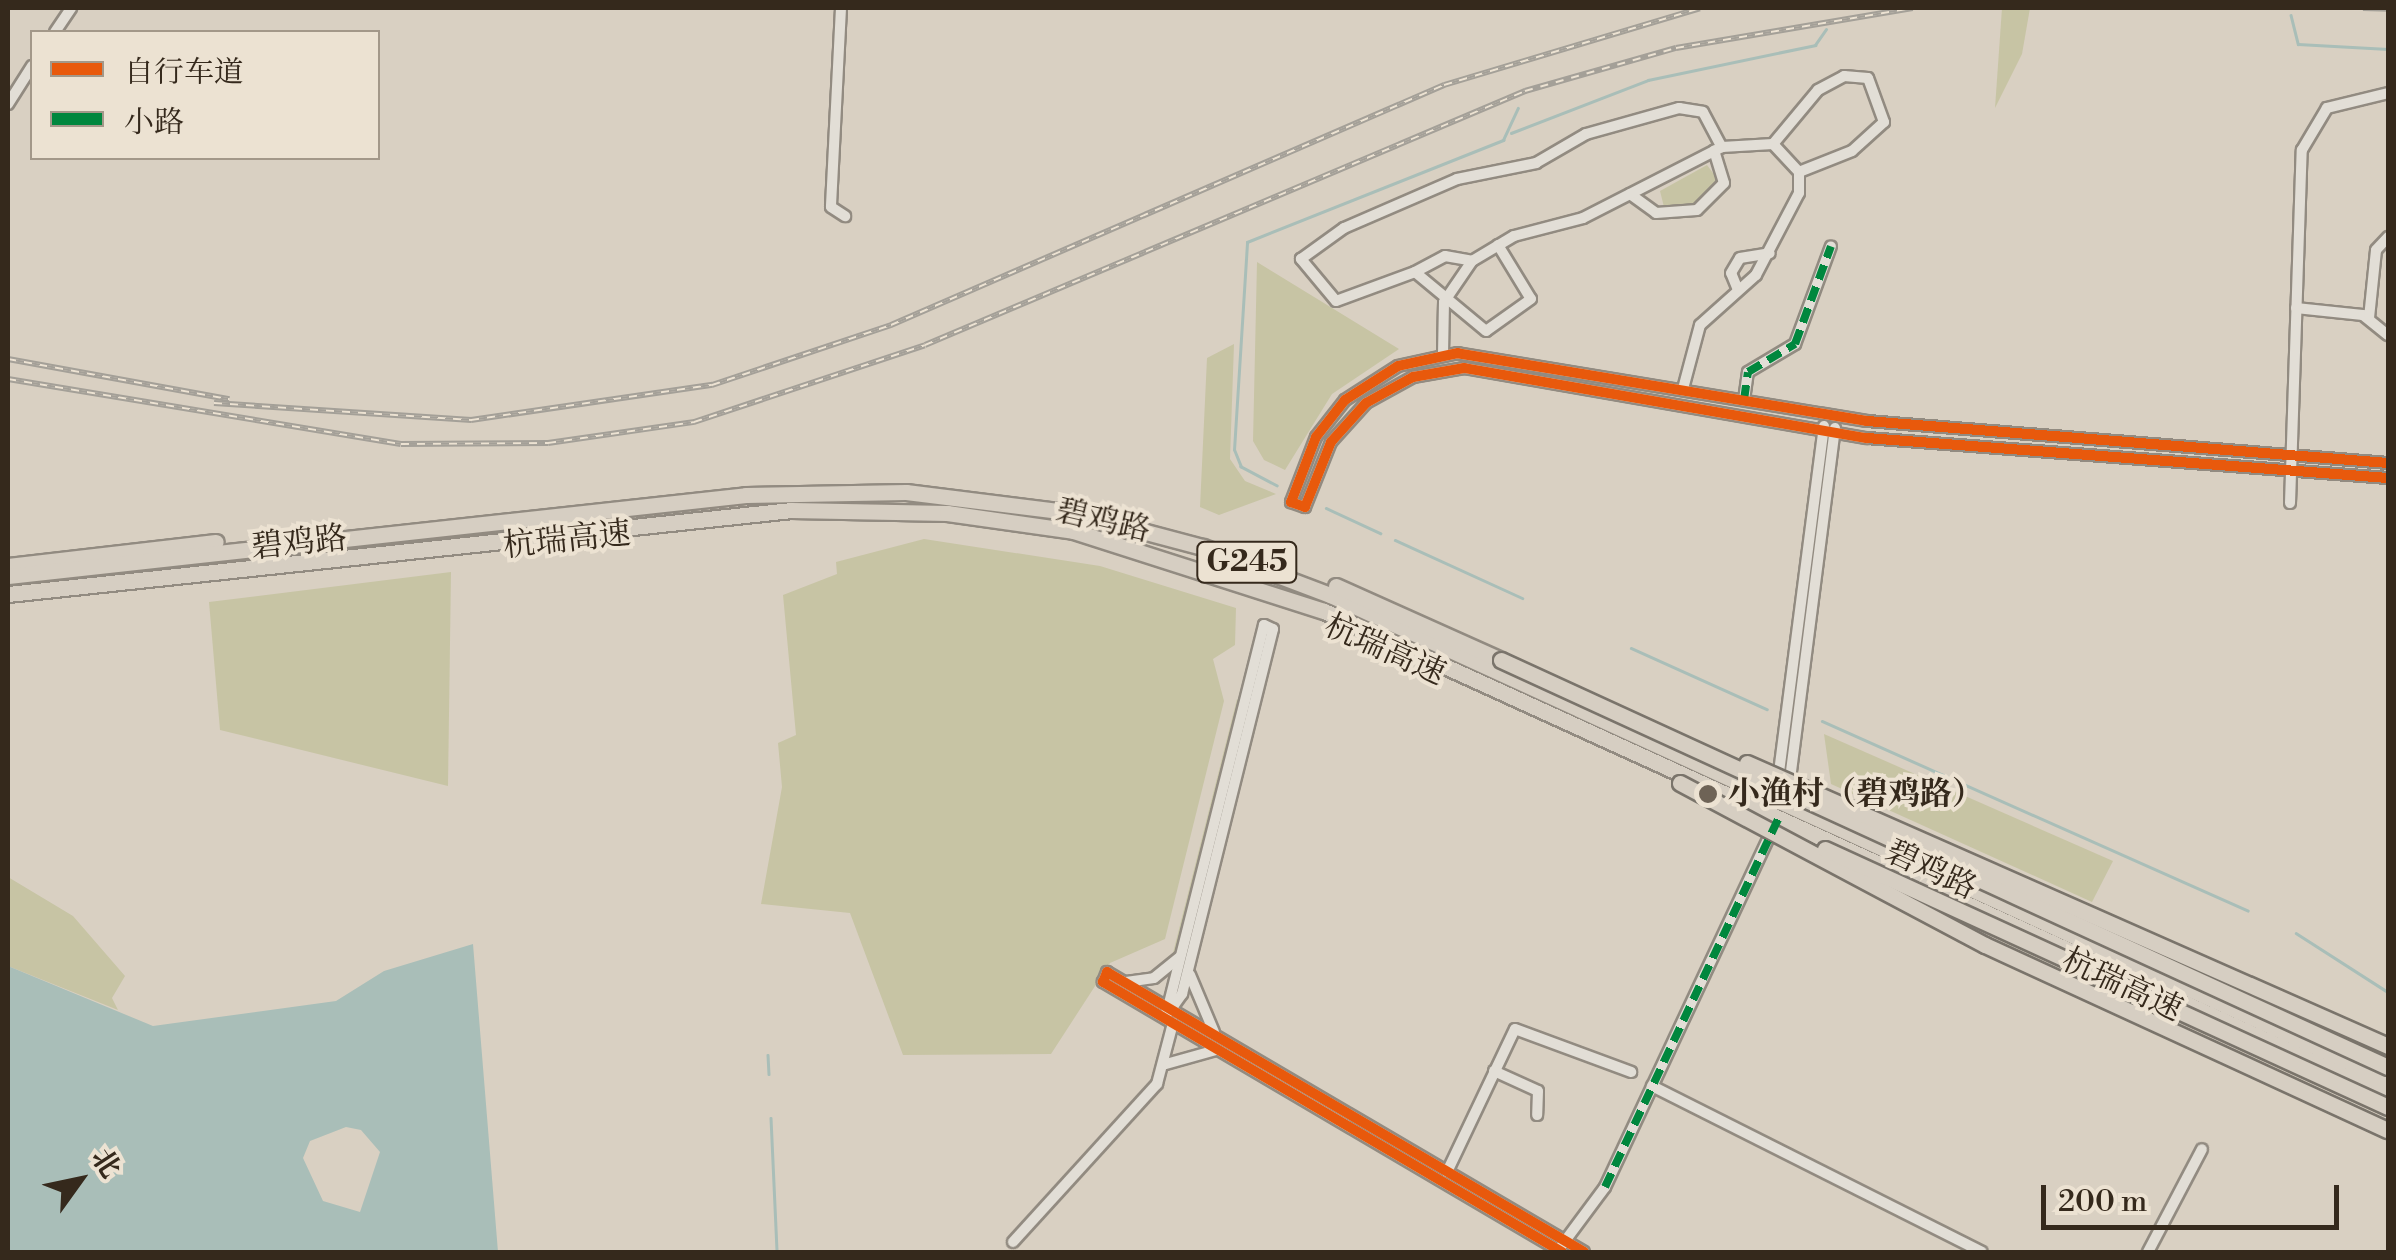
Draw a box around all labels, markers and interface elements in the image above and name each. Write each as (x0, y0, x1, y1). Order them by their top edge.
legend (30, 30, 380, 160)
text: 自行车道 (124, 54, 244, 92)
text: 小路 (124, 104, 184, 142)
street label: 碧鸡路 (1052, 491, 1154, 551)
street label: 杭瑞高速 (501, 514, 633, 566)
street label: 碧鸡路 (249, 519, 349, 567)
road number: G245 (1194, 537, 1300, 587)
street label: 杭瑞高速 (1319, 606, 1451, 694)
place label: 小渔村（碧鸡路） (1728, 775, 1984, 813)
marker: 小渔村（碧鸡路） (1697, 783, 1719, 805)
street label: 碧鸡路 (1879, 832, 1983, 908)
street label: 杭瑞高速 (2056, 941, 2188, 1029)
north arrow (30, 1130, 130, 1230)
text: 北 (83, 1142, 128, 1185)
scale bar (2046, 1165, 2344, 1227)
text: 200 m (2058, 1183, 2147, 1221)

